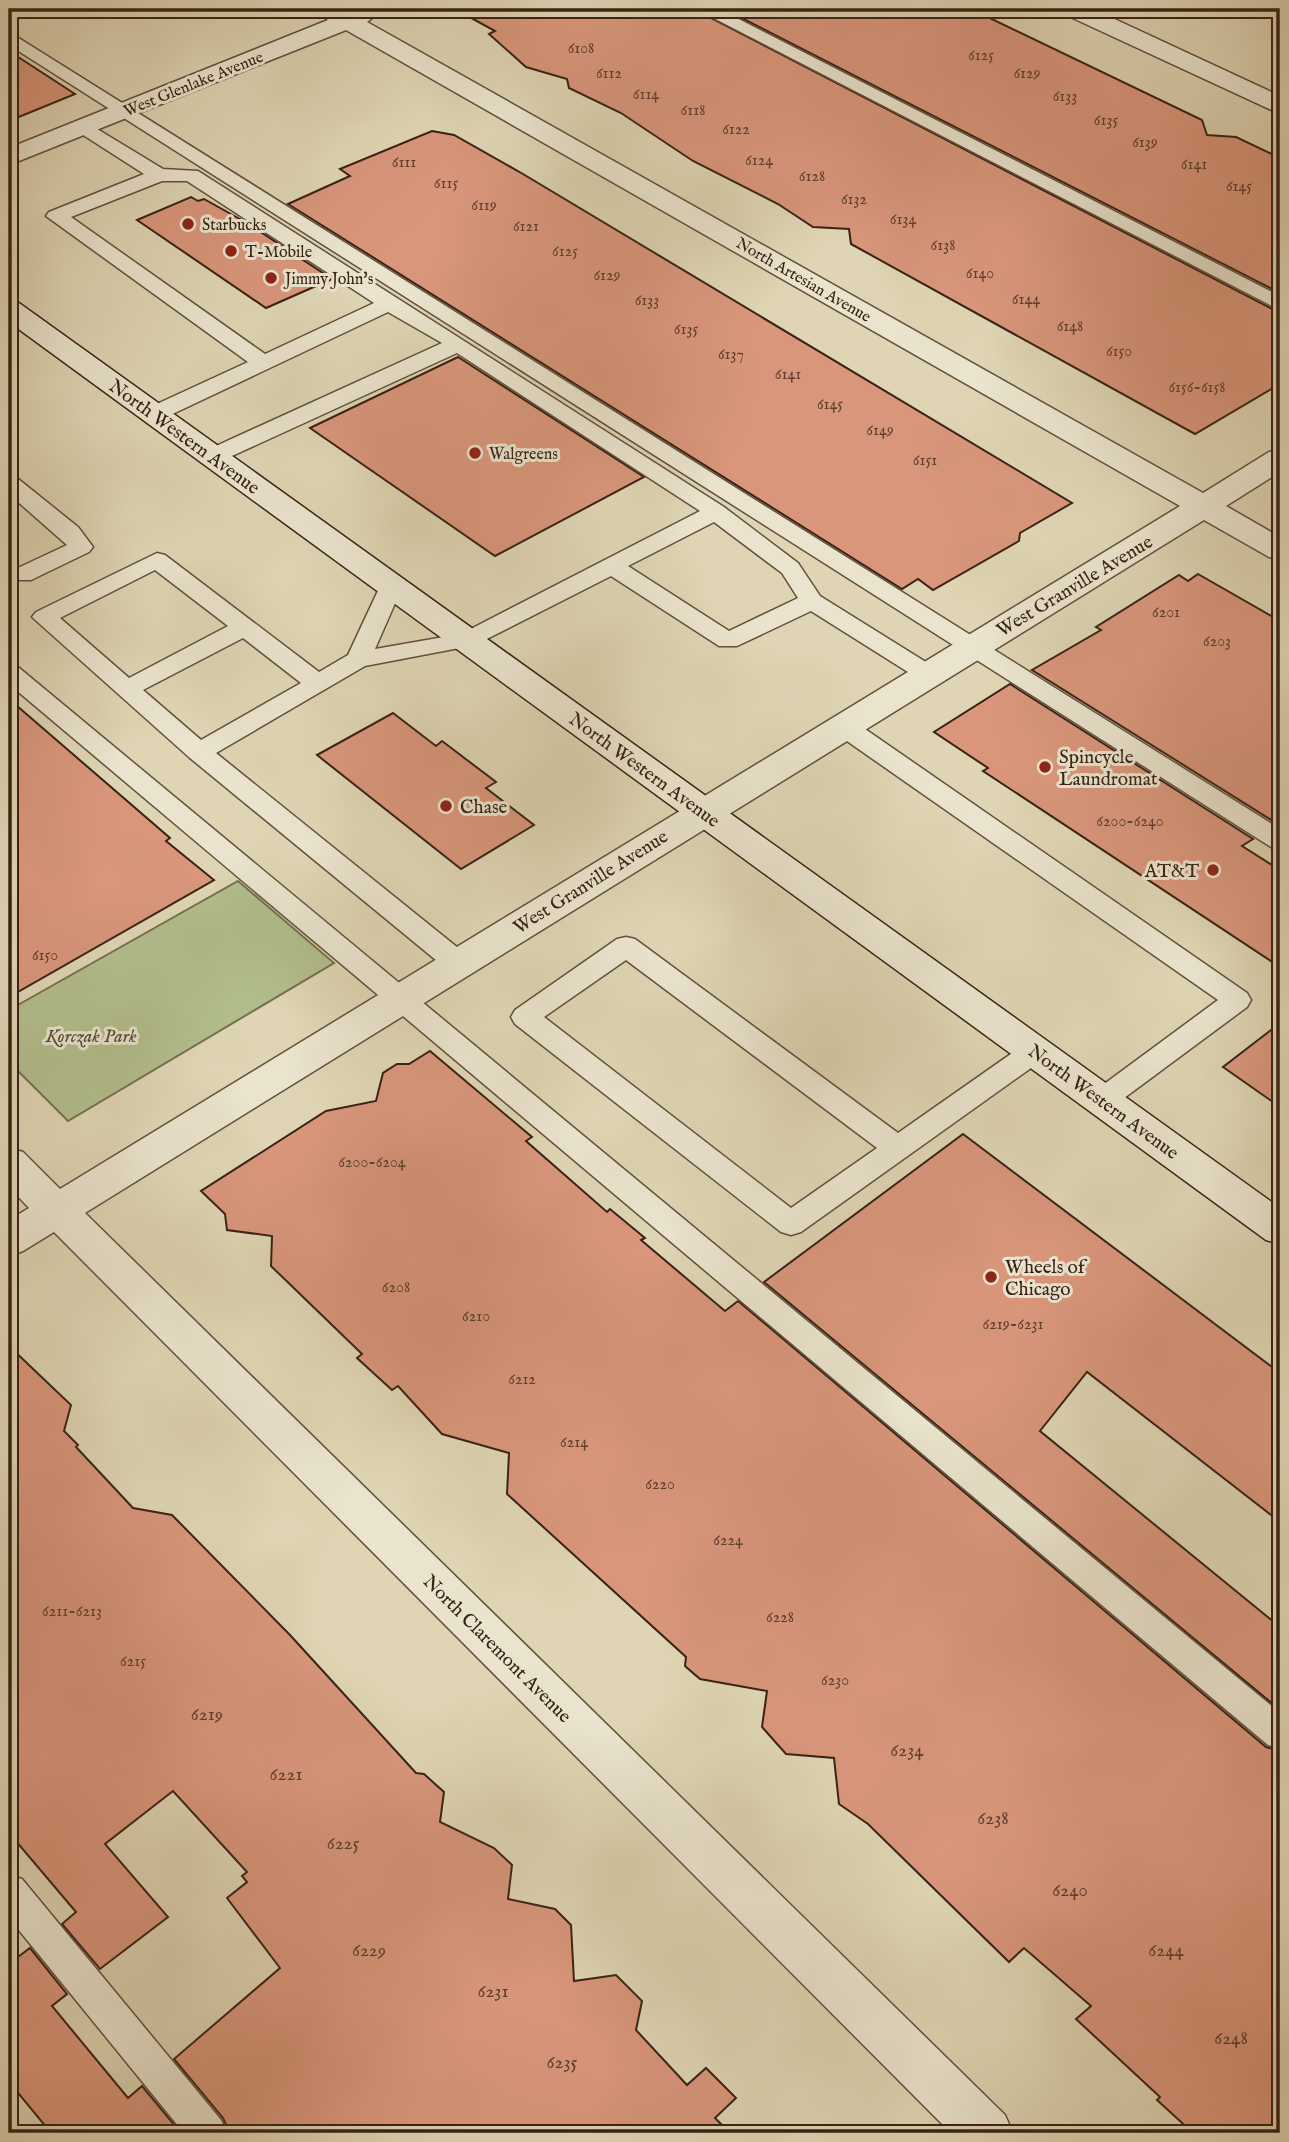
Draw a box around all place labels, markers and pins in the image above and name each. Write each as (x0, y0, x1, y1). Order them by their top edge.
marker: Starbucks (180, 216, 196, 232)
place label: Starbucks (202, 216, 267, 236)
marker: T-Mobile (223, 243, 239, 259)
place label: T-Mobile (245, 243, 312, 263)
marker: Jimmy John's (263, 270, 279, 286)
place label: Jimmy John's (283, 270, 374, 290)
marker: Walgreens (467, 445, 483, 461)
place label: Walgreens (489, 445, 558, 465)
place label: Spincycle Laundromat (1059, 746, 1158, 792)
marker: Spincycle Laundromat (1037, 759, 1053, 775)
place label: Chase (460, 796, 508, 820)
marker: Chase (438, 798, 454, 814)
place label: AT&T (1144, 860, 1199, 884)
marker: AT&T (1205, 862, 1221, 878)
place label: Wheels of Chicago (1005, 1256, 1088, 1302)
marker: Wheels of Chicago (983, 1269, 999, 1285)

